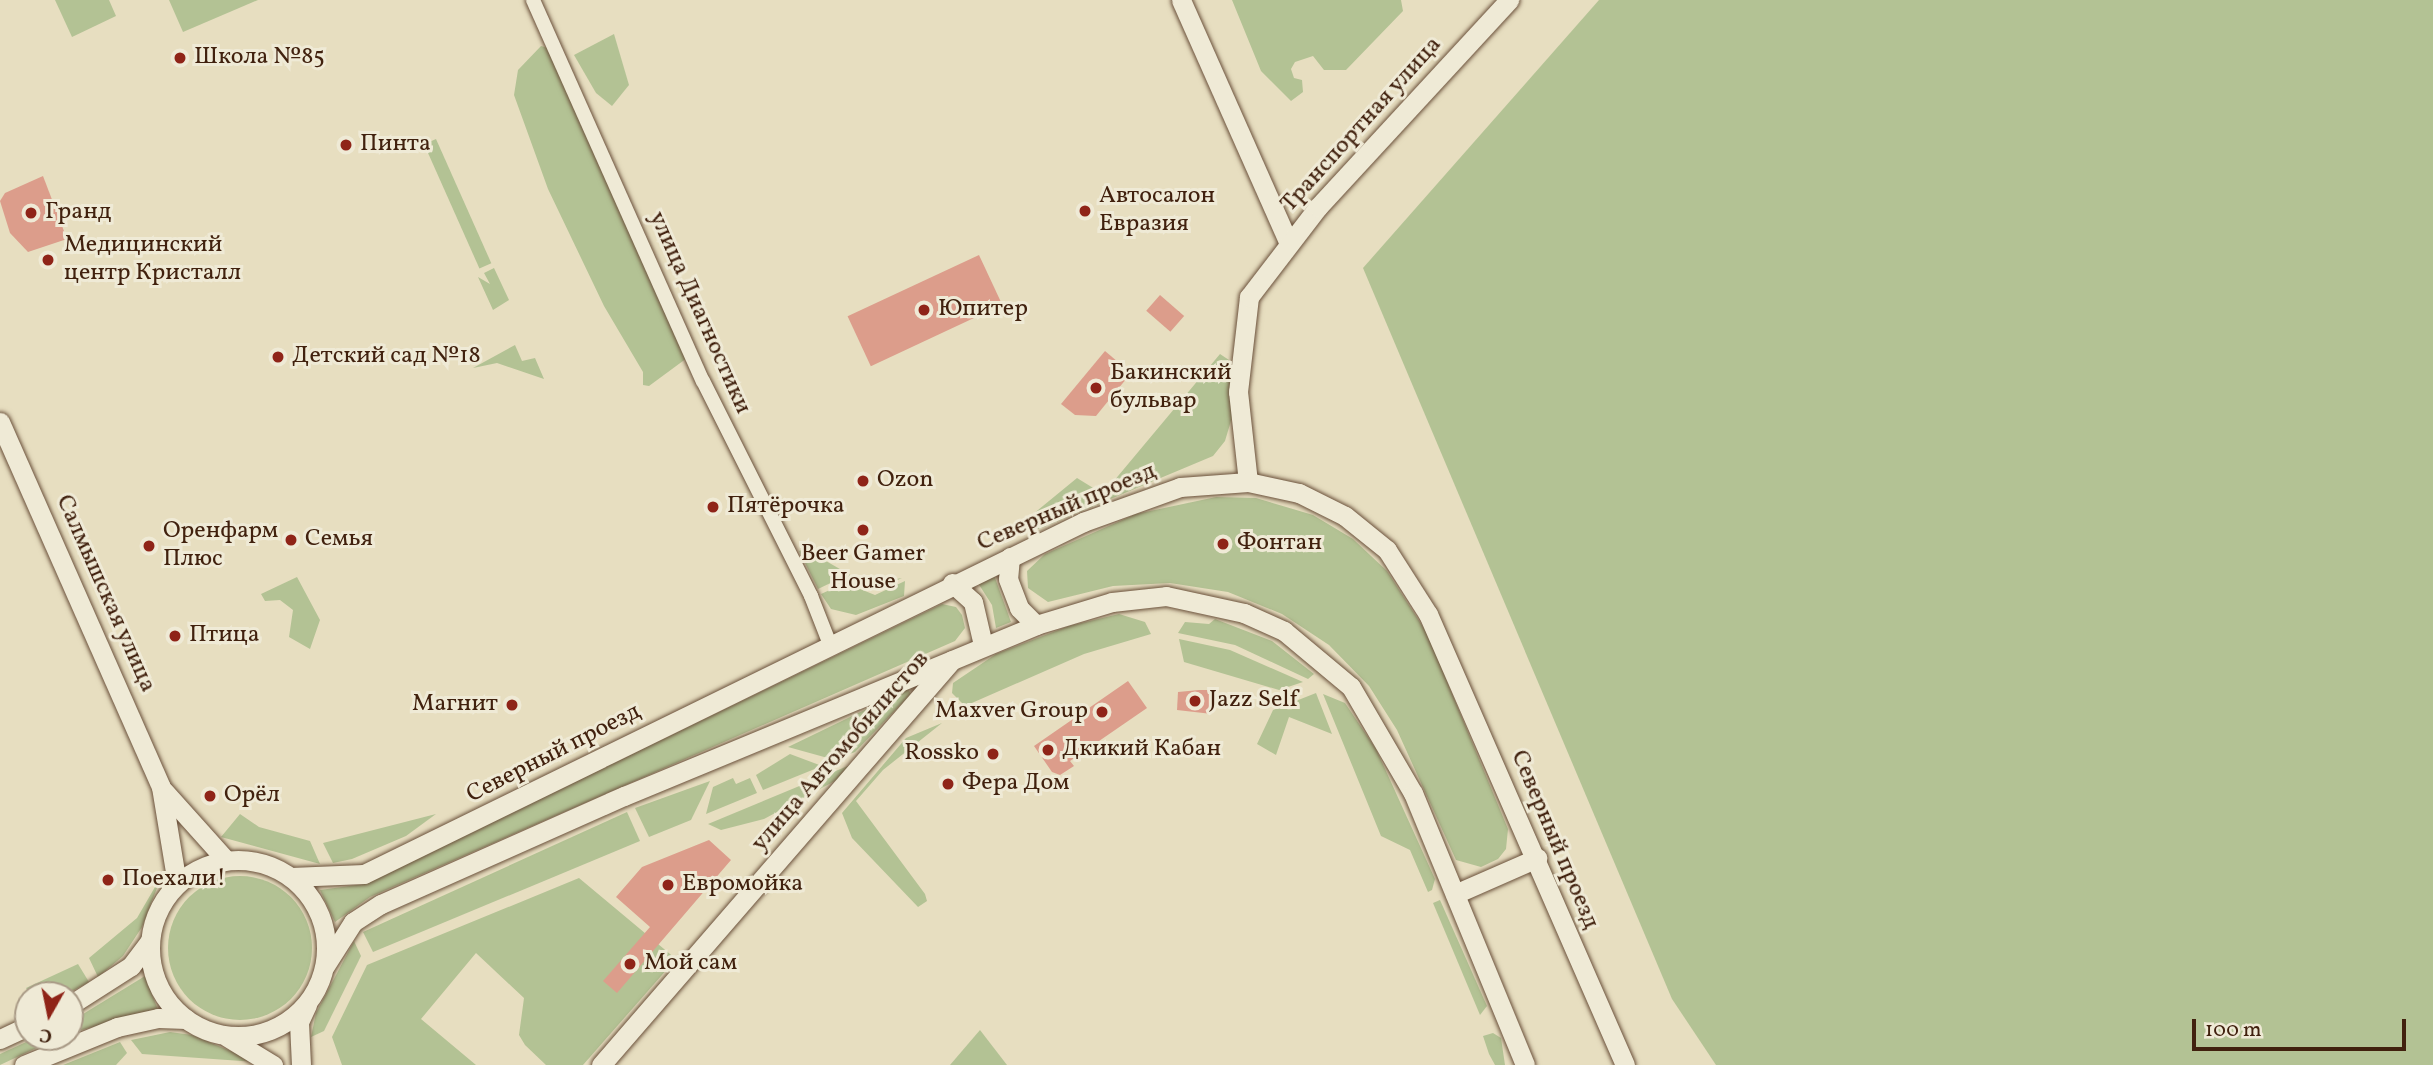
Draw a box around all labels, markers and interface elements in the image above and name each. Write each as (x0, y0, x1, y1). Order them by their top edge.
street label: Транспортная улица (1275, 31, 1449, 219)
place label: Школа №85 (194, 44, 325, 72)
marker: Школа №85 (172, 50, 188, 66)
place label: Пинта (360, 131, 431, 159)
marker: Пинта (338, 137, 354, 153)
place label: Автосалон Евразия (1099, 183, 1215, 239)
place label: Гранд (45, 199, 111, 227)
marker: Автосалон Евразия (1077, 203, 1093, 219)
marker: Гранд (23, 205, 39, 221)
street label: улица Диагностики (641, 207, 757, 419)
place label: Медицинский центр Кристалл (64, 232, 241, 288)
marker: Медицинский центр Кристалл (38, 250, 58, 270)
place label: Юпитер (938, 296, 1028, 324)
marker: Юпитер (916, 302, 932, 318)
place label: Детский сад №18 (292, 343, 481, 371)
marker: Детский сад №18 (270, 349, 286, 365)
place label: Бакинский бульвар (1110, 360, 1232, 416)
marker: Бакинский бульвар (1088, 380, 1104, 396)
street label: Северный проезд (973, 457, 1161, 559)
place label: Ozon (877, 467, 934, 495)
marker: Ozon (855, 473, 871, 489)
street label: Салмышская улица (48, 491, 162, 697)
place label: Пятёрочка (727, 493, 845, 521)
marker: Пятёрочка (705, 499, 721, 515)
place label: Оренфарм Плюс (163, 518, 278, 574)
marker: Beer Gamer House (855, 522, 871, 538)
place label: Семья (305, 526, 373, 554)
place label: Фонтан (1237, 530, 1322, 558)
marker: Семья (283, 532, 299, 548)
marker: Фонтан (1215, 536, 1231, 552)
marker: Оренфарм Плюс (141, 538, 157, 554)
place label: Beer Gamer House (801, 541, 925, 597)
place label: Птица (189, 622, 260, 650)
marker: Птица (167, 628, 183, 644)
street label: улица Автомобилистов (746, 646, 936, 858)
place label: Jazz Self (1209, 687, 1298, 715)
place label: Магнит (412, 691, 498, 719)
marker: Jazz Self (1187, 693, 1203, 709)
marker: Магнит (504, 697, 520, 713)
street label: Северный проезд (462, 698, 646, 810)
place label: Maxver Group (935, 698, 1088, 726)
marker: Maxver Group (1094, 704, 1110, 720)
place label: Дкикий Кабан (1062, 736, 1221, 764)
place label: Rossko (904, 740, 979, 768)
marker: Дкикий Кабан (1040, 742, 1056, 758)
marker: Rossko (985, 746, 1001, 762)
street label: Северный проезд (1503, 746, 1605, 934)
place label: Фера Дом (962, 770, 1069, 798)
marker: Фера Дом (940, 776, 956, 792)
place label: Орёл (224, 782, 280, 810)
marker: Орёл (202, 788, 218, 804)
place label: Поехали! (122, 866, 226, 894)
place label: Евромойка (682, 871, 803, 899)
marker: Поехали! (100, 872, 116, 888)
marker: Евромойка (660, 877, 676, 893)
place label: Мой сам (644, 950, 737, 978)
marker: Мой сам (622, 956, 638, 972)
north arrow (14, 981, 84, 1051)
scale bar (2195, 1006, 2408, 1050)
text: 100 m (2205, 1016, 2262, 1045)
text: С (38, 1021, 54, 1049)

